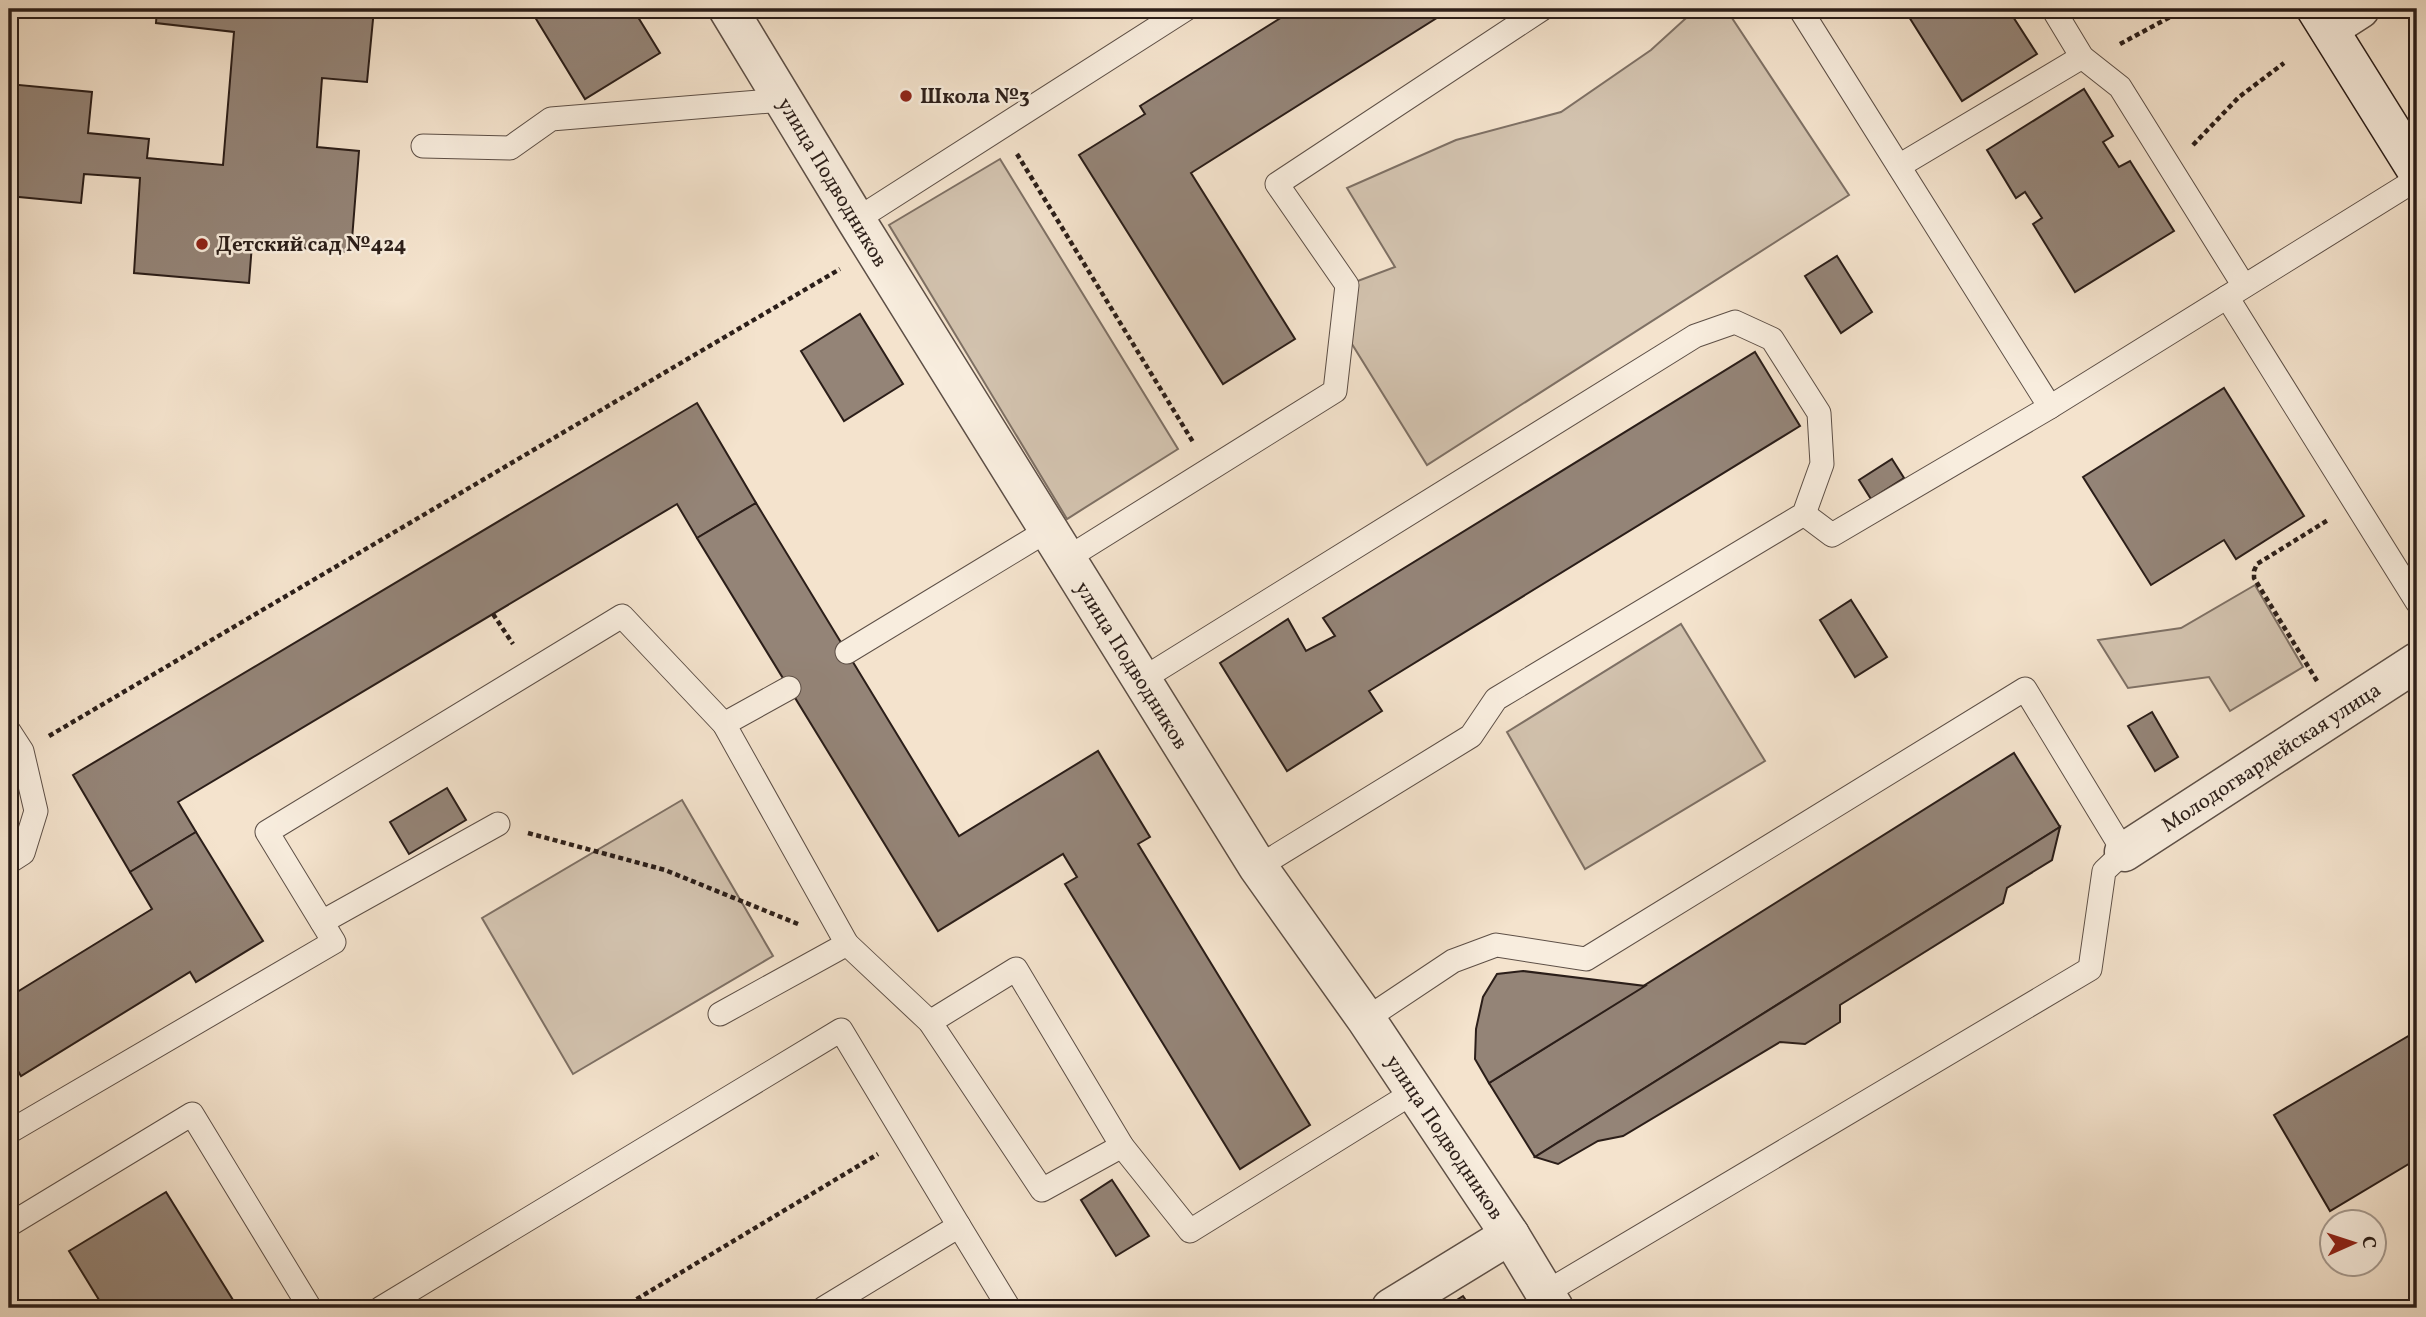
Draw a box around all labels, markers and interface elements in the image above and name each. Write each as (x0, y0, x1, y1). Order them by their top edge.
place label: Школа №3 (920, 83, 1030, 112)
marker: Школа №3 (898, 88, 914, 104)
street label: улица Подводников (770, 92, 894, 273)
place label: Детский сад №424 (216, 231, 407, 260)
marker: Детский сад №424 (194, 236, 210, 252)
street label: улица Подводников (1067, 576, 1194, 755)
street label: Молодогвардейская улица (2156, 676, 2387, 840)
street label: улица Подводников (1378, 1050, 1510, 1226)
north arrow (2318, 1208, 2388, 1278)
text: С (2355, 1235, 2381, 1249)

